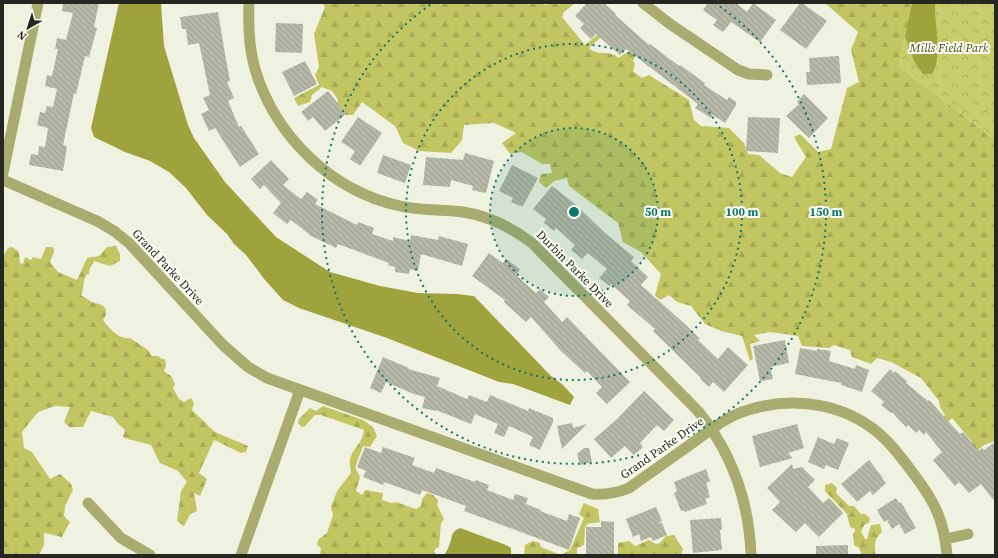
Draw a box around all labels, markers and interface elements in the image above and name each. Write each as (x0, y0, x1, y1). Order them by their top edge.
north arrow (8, 8, 48, 48)
text: N (14, 27, 30, 44)
park label: Mills Field Park (909, 40, 989, 56)
text: 50 m (645, 204, 671, 220)
text: 100 m (726, 204, 759, 220)
text: 150 m (810, 204, 843, 220)
centre of rings (567, 205, 581, 219)
street label: Grand Parke Drive (129, 226, 207, 308)
street label: Durbin Parke Drive (533, 227, 617, 311)
street label: Grand Parke Drive (617, 413, 707, 483)

